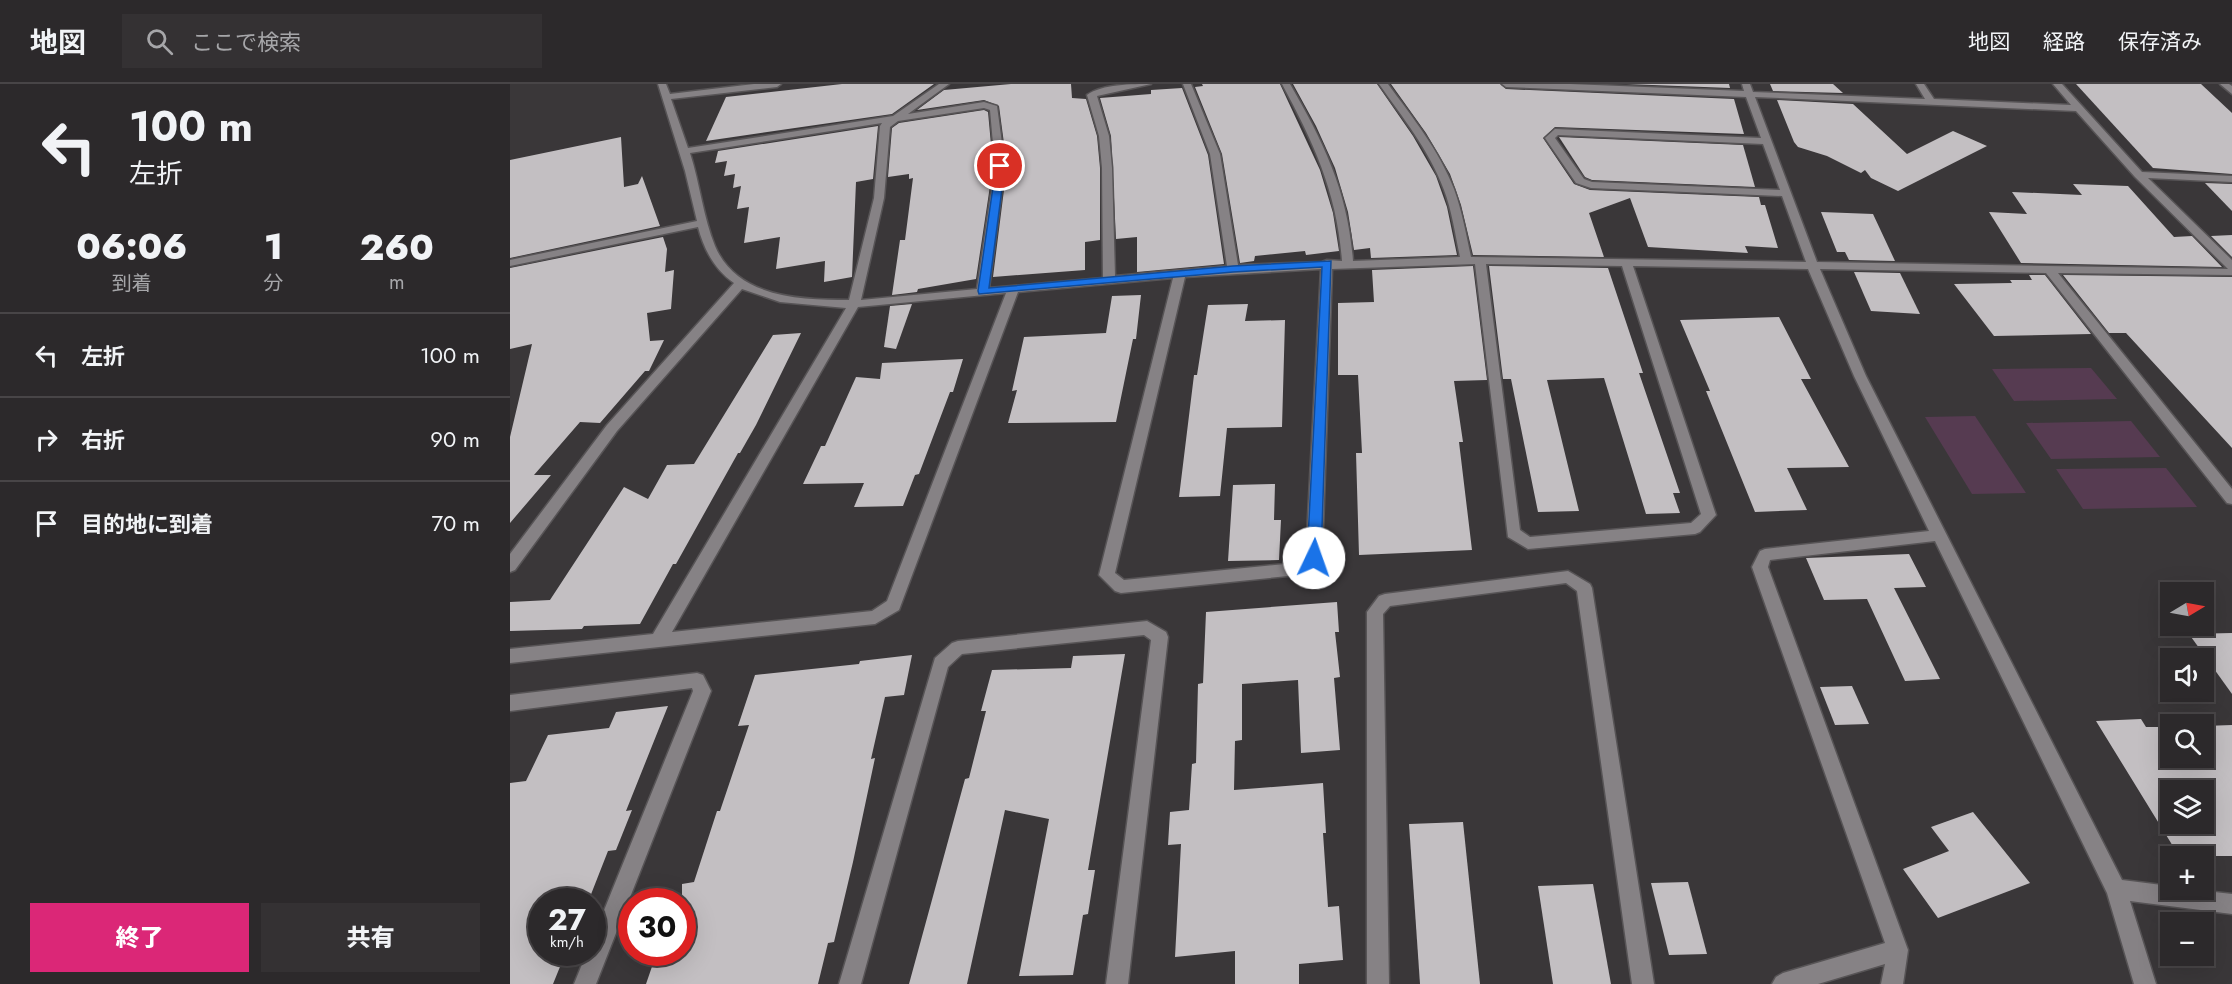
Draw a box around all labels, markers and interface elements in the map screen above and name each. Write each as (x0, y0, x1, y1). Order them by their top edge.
search box (122, 14, 542, 68)
text: 地図 (30, 22, 86, 63)
icon: search (143, 25, 176, 58)
text: ここで検索 (191, 26, 301, 58)
text: 地図 (1968, 27, 2010, 57)
text: 経路 (2043, 27, 2085, 57)
text: 保存済み (2118, 27, 2202, 57)
text: 100 m (129, 96, 253, 157)
icon: left (30, 108, 108, 186)
pin (974, 140, 1025, 191)
icon: arrive (983, 149, 1016, 182)
text: 左折 (129, 154, 183, 193)
text: 06:06 (76, 220, 187, 272)
text: 1 (264, 220, 283, 272)
text: 260 (360, 221, 434, 273)
text: m (389, 268, 405, 297)
text: 到着 (112, 269, 152, 298)
text: 分 (263, 269, 283, 298)
icon: left (30, 339, 63, 372)
text: 100 m (420, 339, 480, 371)
text: 左折 (81, 340, 125, 372)
icon: right (30, 423, 63, 456)
text: 90 m (430, 423, 480, 455)
text: 右折 (81, 424, 125, 456)
icon: arrive (30, 507, 63, 540)
text: 70 m (431, 507, 480, 539)
text: 目的地に到着 (81, 508, 213, 540)
position arrow (1282, 526, 1346, 590)
north arrow (2160, 582, 2214, 636)
map controls (2160, 582, 2214, 966)
button: sound (2160, 648, 2214, 702)
button: search (2160, 714, 2214, 768)
button: layers (2160, 780, 2214, 834)
button: + (2160, 846, 2214, 900)
speed limit sign: 30 (618, 888, 696, 966)
text: 27 (548, 898, 586, 941)
button: 終了 (30, 903, 249, 972)
button: 共有 (261, 903, 480, 972)
button: − (2160, 912, 2214, 966)
text: km/h (550, 931, 584, 953)

